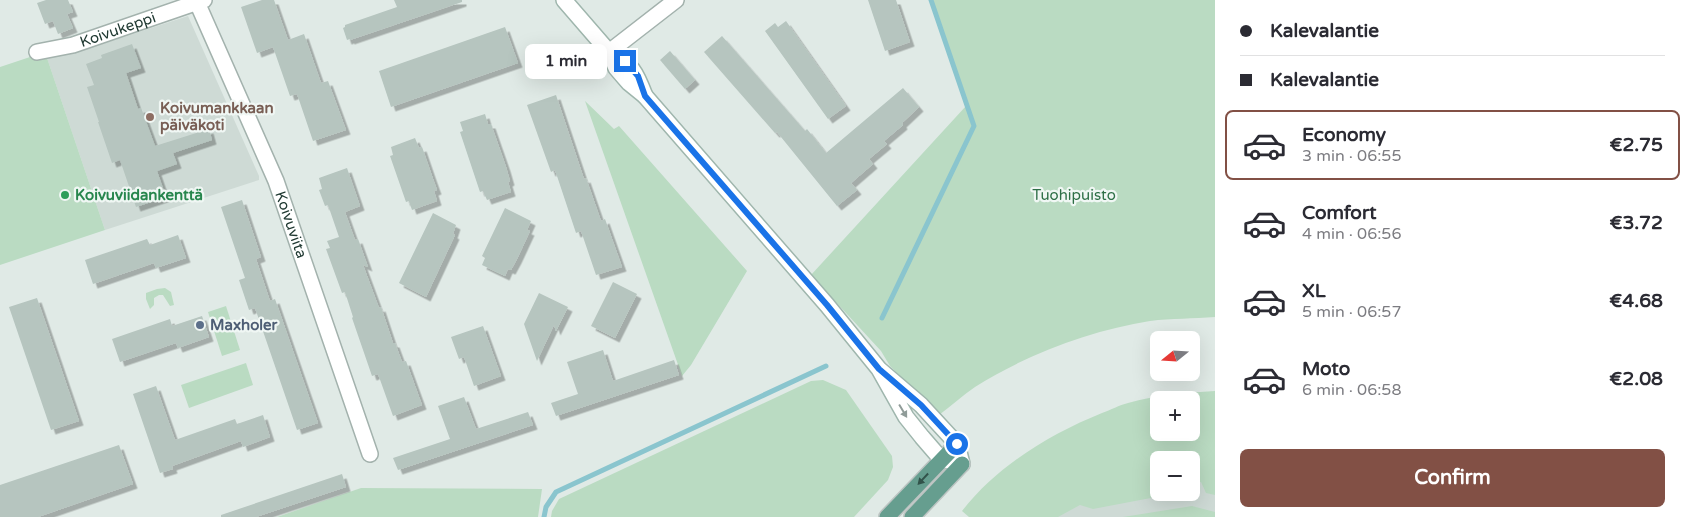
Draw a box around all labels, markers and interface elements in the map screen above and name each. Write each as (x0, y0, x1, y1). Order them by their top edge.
street label: Koivukeppi (77, 8, 158, 51)
text: Kalevalantie (1270, 20, 1379, 42)
callout: 1 min (525, 44, 608, 78)
route end (614, 50, 636, 72)
text: 1 min (545, 51, 587, 71)
text: Kalevalantie (1270, 69, 1379, 91)
place label: Koivumankkaan päiväkoti (160, 99, 274, 135)
marker: Koivumankkaan päiväkoti (144, 111, 156, 123)
icon: car (1242, 123, 1287, 168)
text: Economy (1302, 124, 1386, 146)
text: €2.75 (1609, 134, 1663, 156)
text: 3 min · 06:55 (1302, 146, 1401, 166)
place label: Koivuviidankenttä (75, 186, 203, 204)
park label: Tuohipuisto (1032, 186, 1116, 204)
marker: Koivuviidankenttä (59, 189, 71, 201)
street label: Koivuviita (271, 189, 311, 260)
icon: car (1242, 201, 1287, 246)
text: Comfort (1302, 202, 1376, 224)
text: €3.72 (1609, 212, 1663, 234)
text: 4 min · 06:56 (1302, 224, 1401, 244)
icon: car (1242, 279, 1287, 324)
text: XL (1302, 280, 1326, 302)
text: €4.68 (1609, 290, 1663, 312)
text: 5 min · 06:57 (1302, 302, 1401, 322)
place label: Maxholer (210, 316, 278, 334)
marker: Maxholer (194, 319, 206, 331)
north arrow (1150, 331, 1200, 381)
map controls (1150, 331, 1200, 501)
icon: car (1242, 357, 1287, 402)
text: Moto (1302, 358, 1350, 380)
text: €2.08 (1609, 368, 1663, 390)
text: 6 min · 06:58 (1302, 380, 1401, 400)
button: + (1150, 391, 1200, 441)
one-way arrow (899, 405, 908, 418)
route start (946, 433, 968, 455)
button: Confirm (1240, 449, 1665, 507)
button: − (1150, 451, 1200, 501)
one-way arrow (917, 472, 929, 484)

